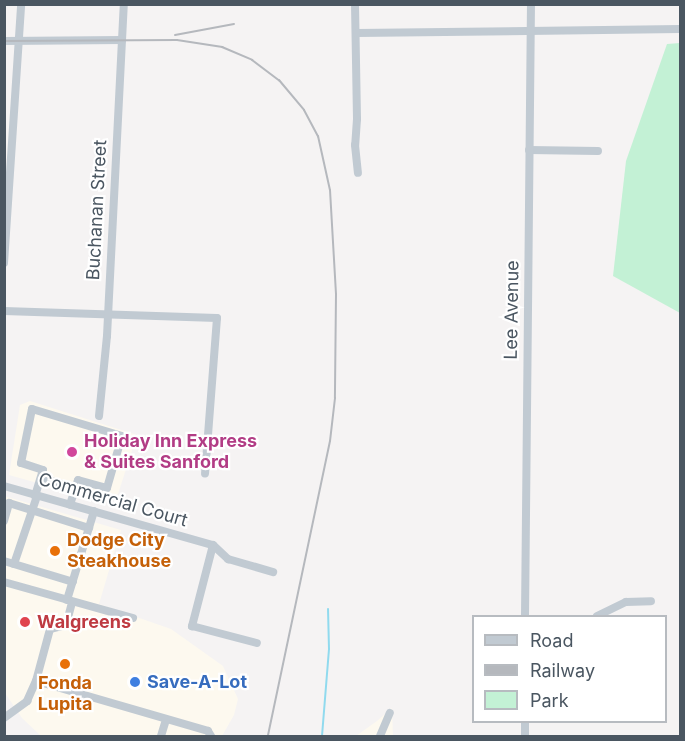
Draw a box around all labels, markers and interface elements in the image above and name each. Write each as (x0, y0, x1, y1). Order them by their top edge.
street label: Buchanan Street (83, 139, 111, 281)
street label: Lee Avenue (500, 260, 524, 360)
place label: Holiday Inn Express & Suites Sanford (84, 431, 257, 474)
marker: Holiday Inn Express & Suites Sanford (65, 445, 79, 459)
street label: Commercial Court (36, 468, 190, 532)
place label: Dodge City Steakhouse (67, 530, 171, 572)
marker: Dodge City Steakhouse (48, 544, 62, 558)
place label: Walgreens (37, 611, 131, 633)
marker: Walgreens (18, 615, 32, 629)
legend (472, 615, 667, 723)
text: Road (530, 630, 573, 651)
marker: Fonda Lupita (58, 657, 72, 671)
text: Railway (530, 660, 595, 681)
place label: Save-A-Lot (147, 671, 247, 693)
place label: Fonda Lupita (38, 673, 92, 716)
marker: Save-A-Lot (128, 675, 142, 689)
text: Park (530, 690, 569, 711)

